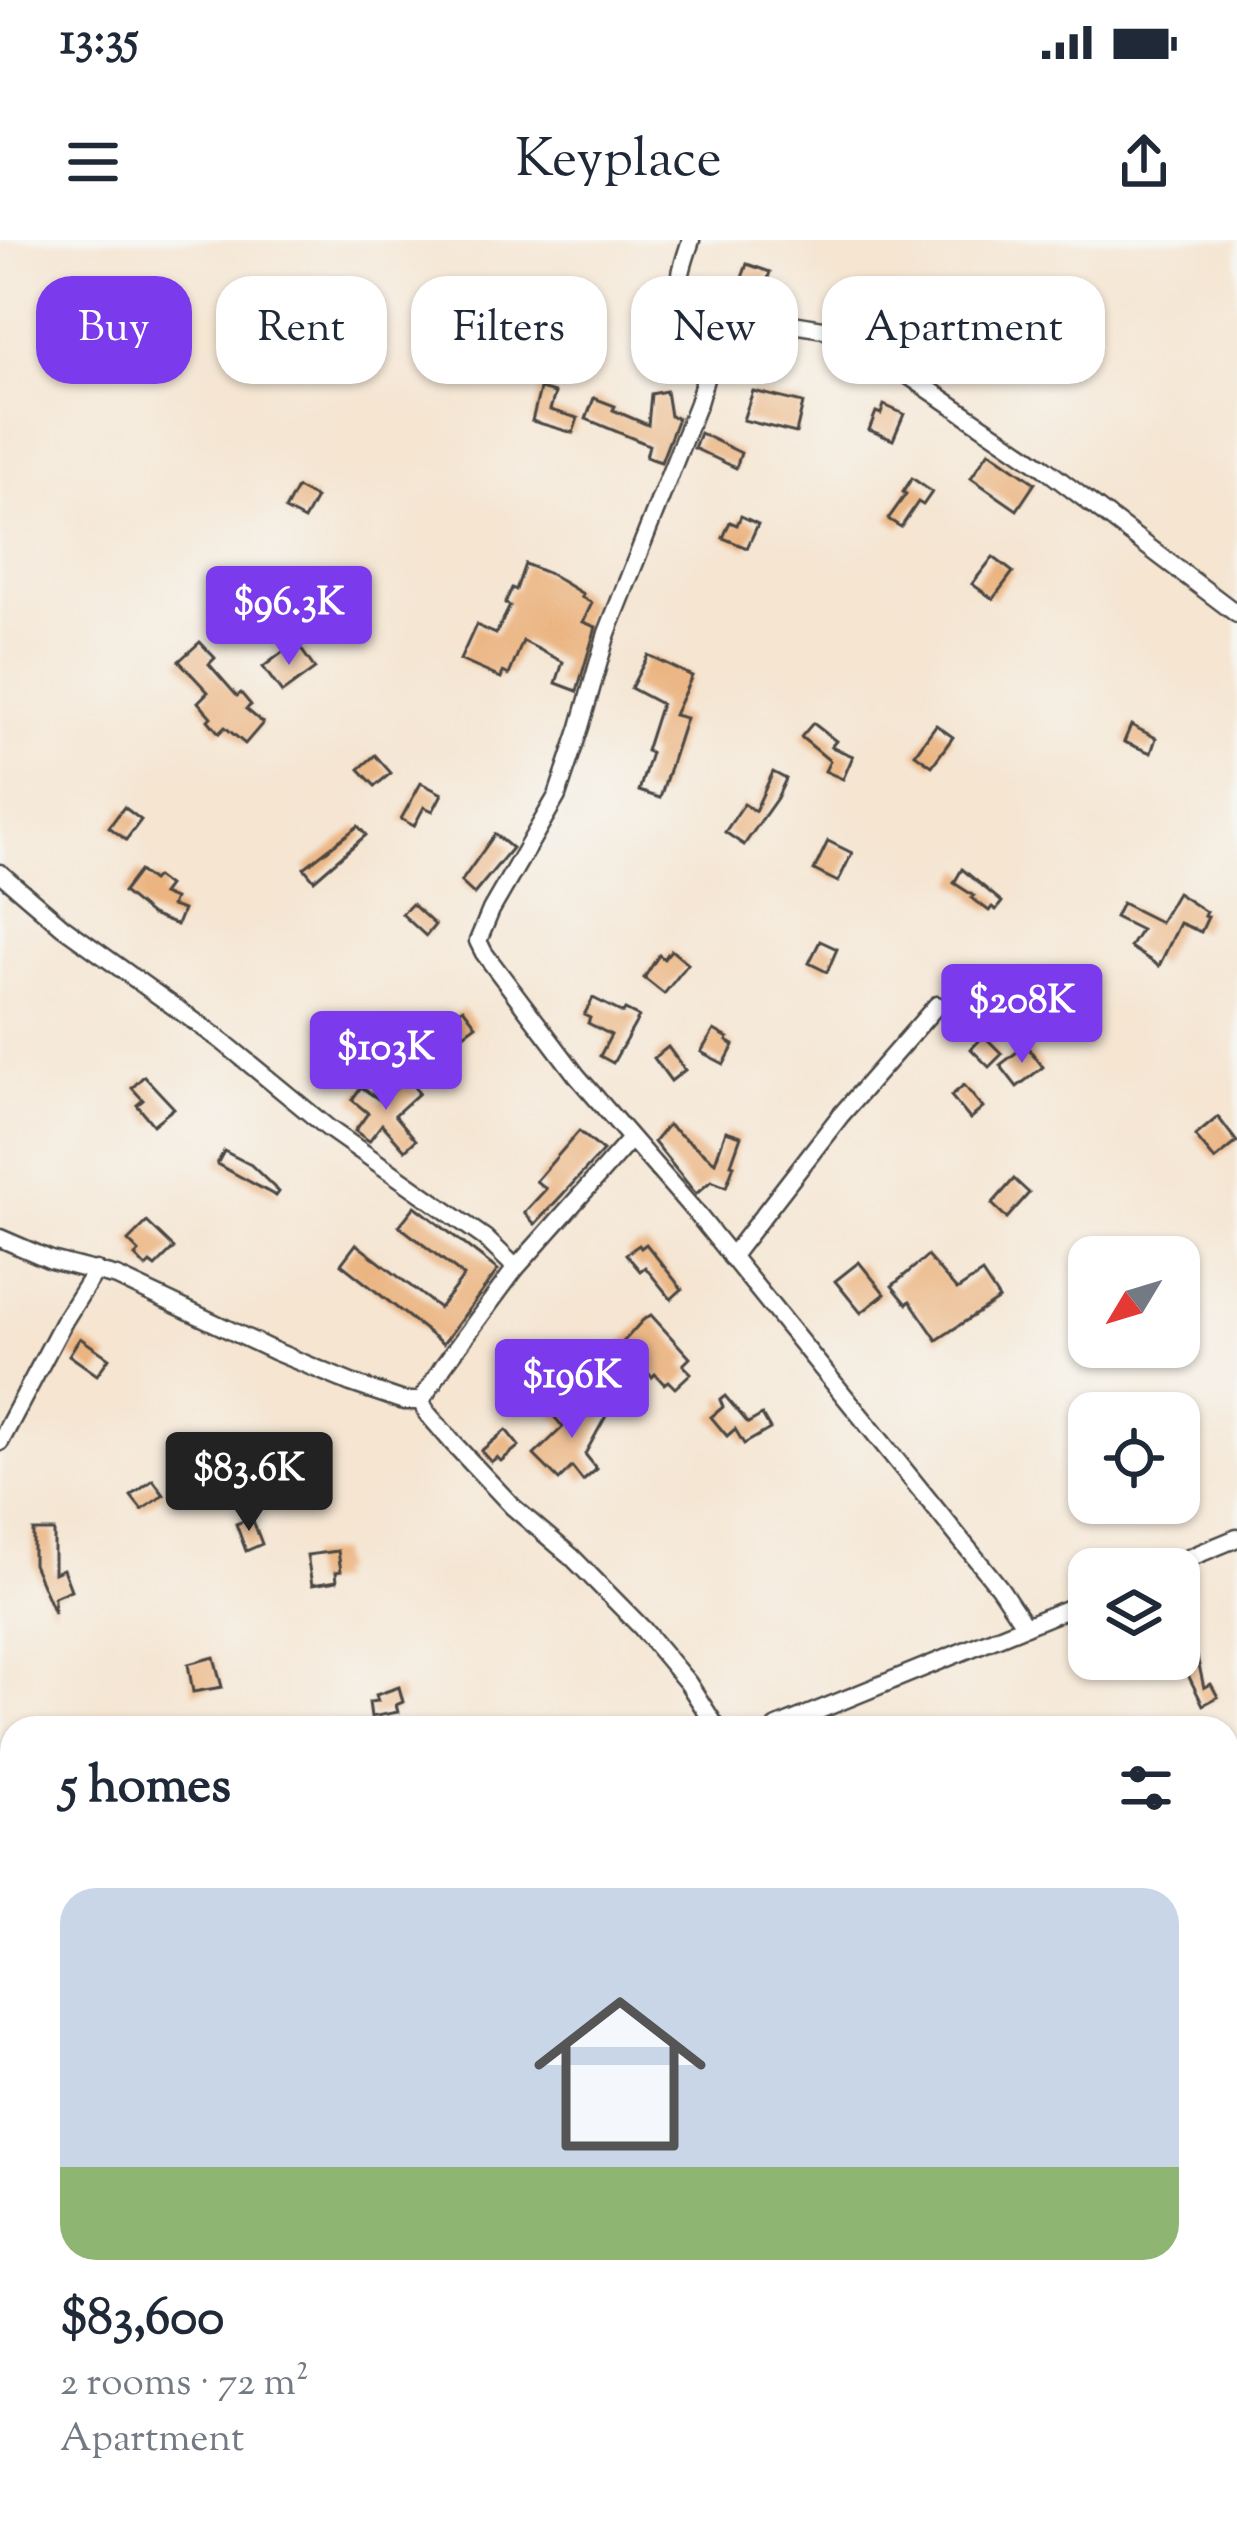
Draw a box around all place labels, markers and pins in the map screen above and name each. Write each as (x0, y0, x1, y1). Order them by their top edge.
pin: $96.3K (191, 566, 387, 668)
pin: $208K (938, 964, 1106, 1066)
pin: $103K (302, 1011, 470, 1113)
pin: $196K (488, 1339, 656, 1441)
pin: $83.6K (151, 1432, 347, 1534)

